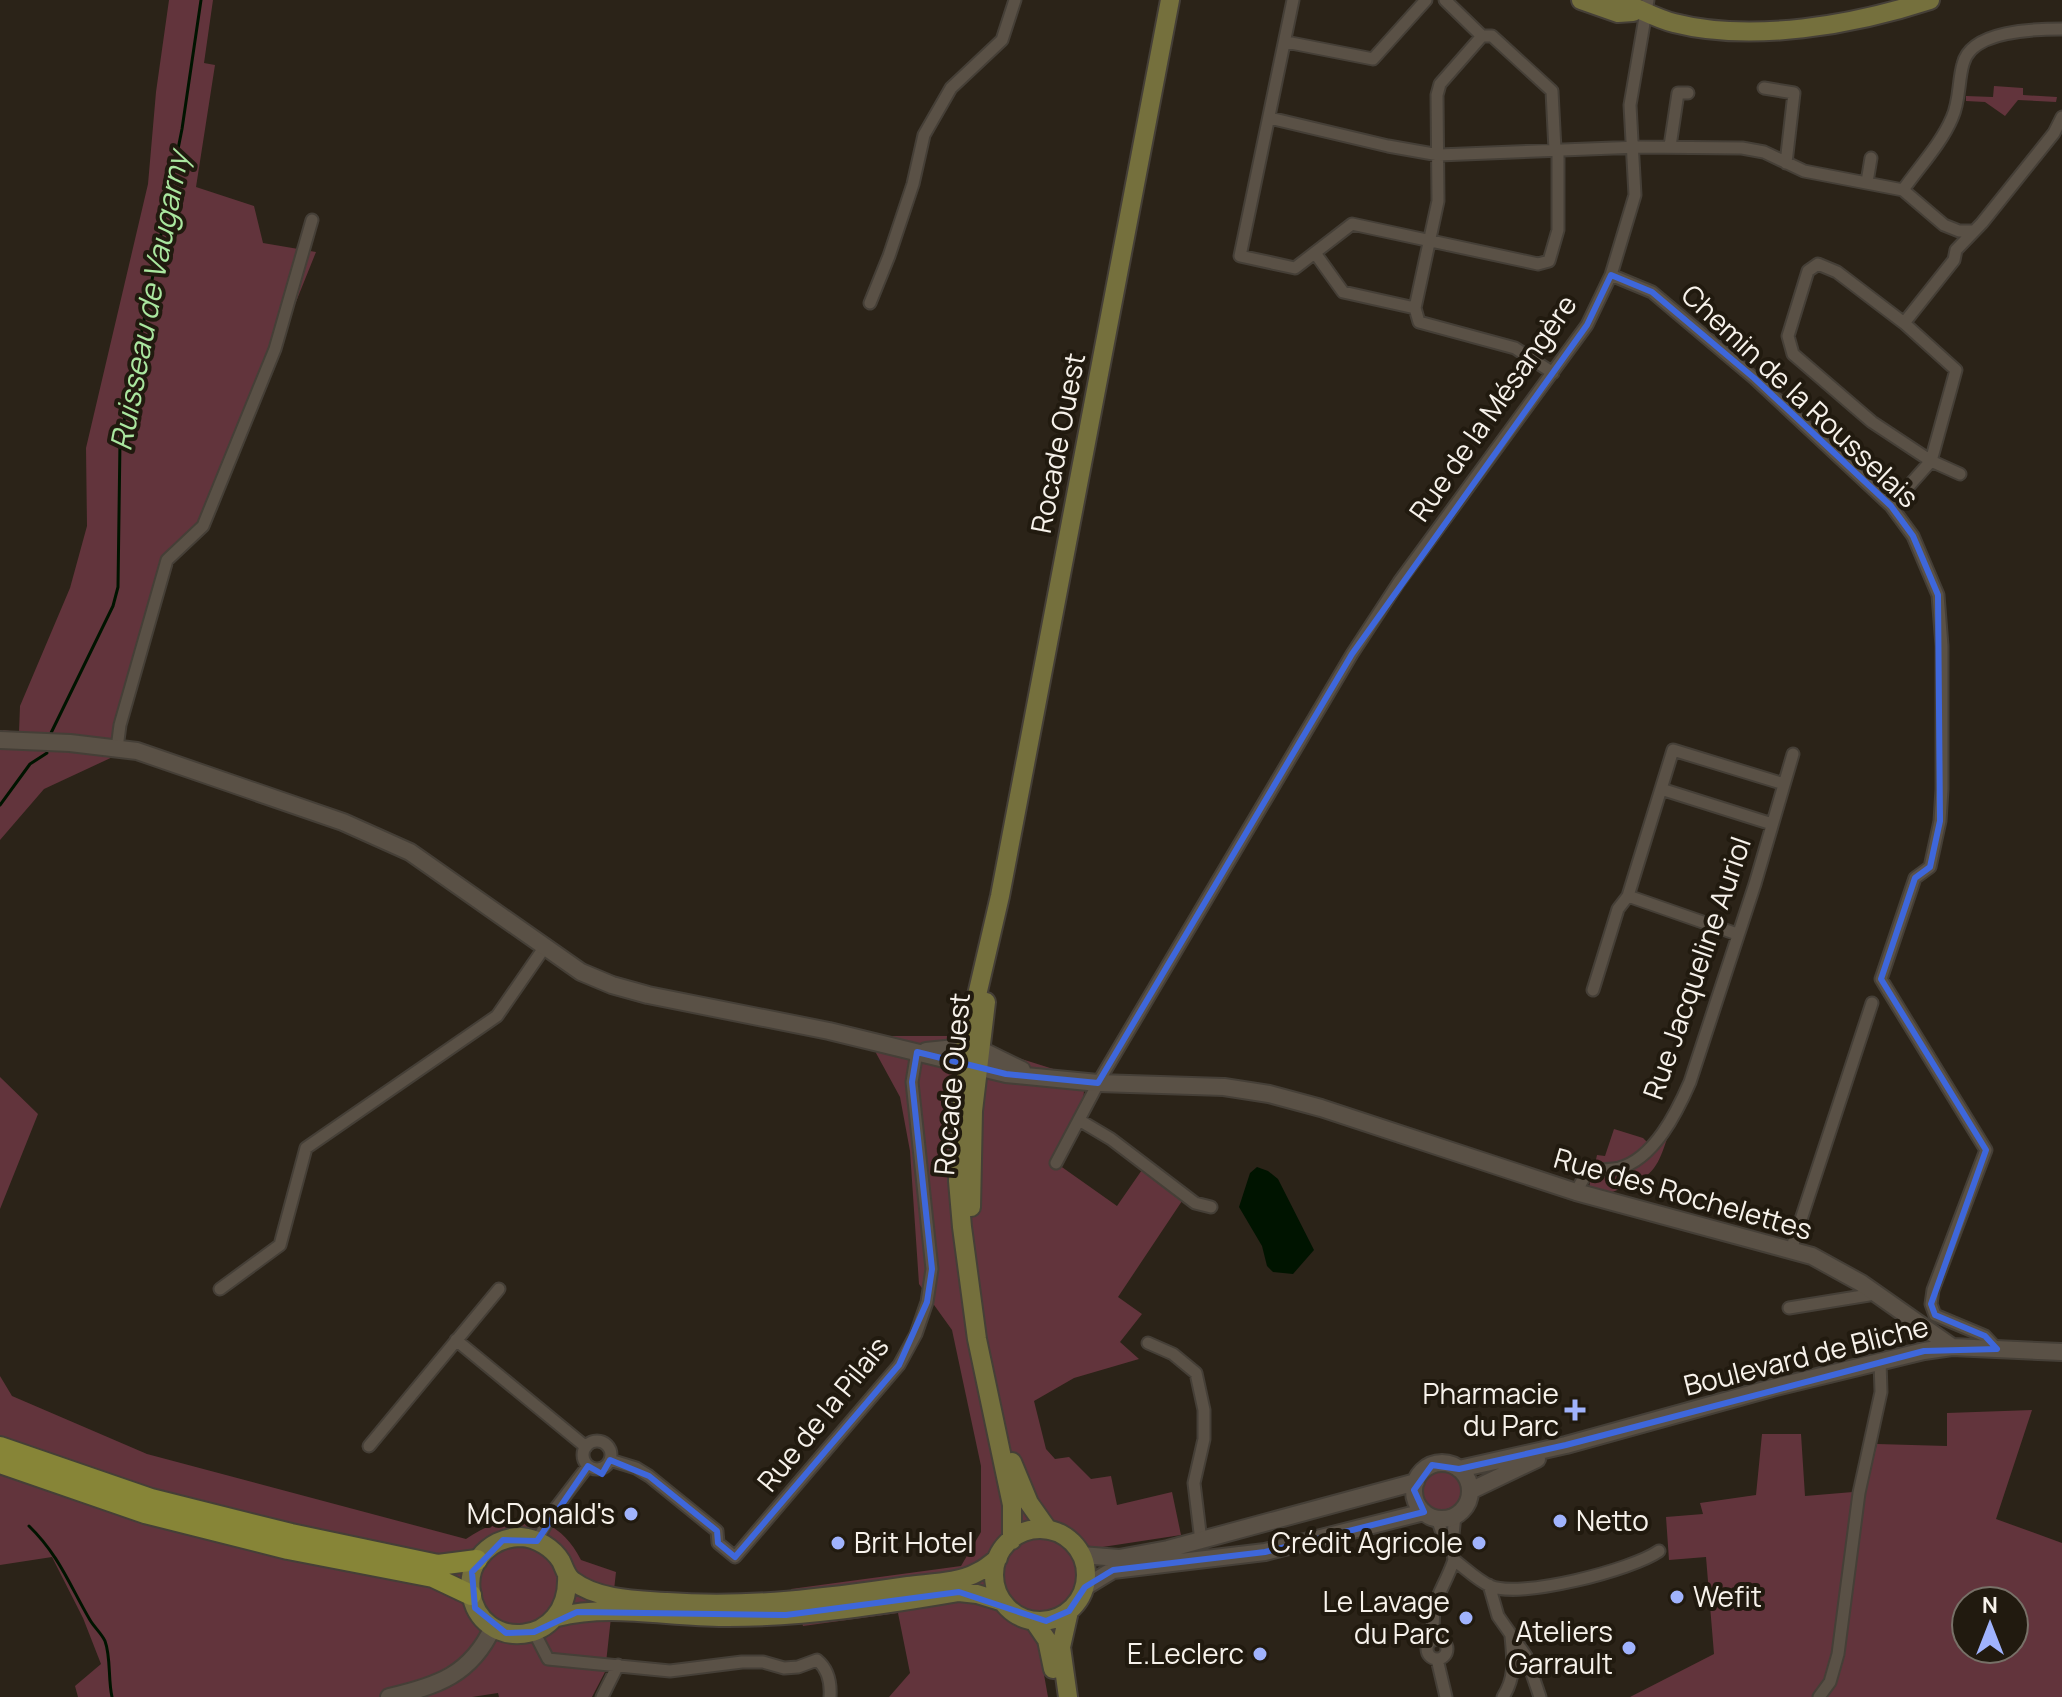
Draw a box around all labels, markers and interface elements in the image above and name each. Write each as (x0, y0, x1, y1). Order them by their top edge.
water label: Ruisseau de Vaugarny (99, 144, 198, 454)
street label: Chemin de la Rousselais (1674, 275, 1927, 515)
street label: Rue de la Mésangère (1400, 287, 1585, 528)
street label: Rocade Ouest (1021, 349, 1093, 536)
street label: Rue Jacqueline Auriol (1633, 831, 1759, 1104)
street label: Rocade Ouest (924, 991, 978, 1177)
street label: Rue des Rochelettes (1550, 1138, 1817, 1248)
street label: Boulevard de Bliche (1679, 1306, 1932, 1404)
street label: Rue de la Pilais (748, 1328, 897, 1499)
place label: Pharmacie du Parc (1423, 1374, 1559, 1444)
marker: Pharmacie du Parc (1566, 1401, 1584, 1419)
place label: McDonald's (467, 1494, 615, 1532)
place label: Netto (1576, 1501, 1649, 1539)
marker: McDonald's (622, 1505, 640, 1523)
marker: Netto (1551, 1512, 1569, 1530)
place label: Brit Hotel (854, 1523, 974, 1561)
place label: Crédit Agricole (1271, 1523, 1463, 1561)
marker: Brit Hotel (829, 1534, 847, 1552)
marker: Crédit Agricole (1470, 1534, 1488, 1552)
place label: Wefit (1693, 1577, 1762, 1615)
place label: Le Lavage du Parc (1323, 1582, 1450, 1652)
north arrow (1950, 1585, 2030, 1665)
marker: Wefit (1668, 1588, 1686, 1606)
text: N (1982, 1590, 1998, 1620)
marker: Le Lavage du Parc (1457, 1609, 1475, 1627)
place label: Ateliers Garrault (1508, 1612, 1613, 1682)
place label: E.Leclerc (1127, 1634, 1244, 1672)
marker: Ateliers Garrault (1620, 1639, 1638, 1657)
marker: E.Leclerc (1251, 1645, 1269, 1663)

